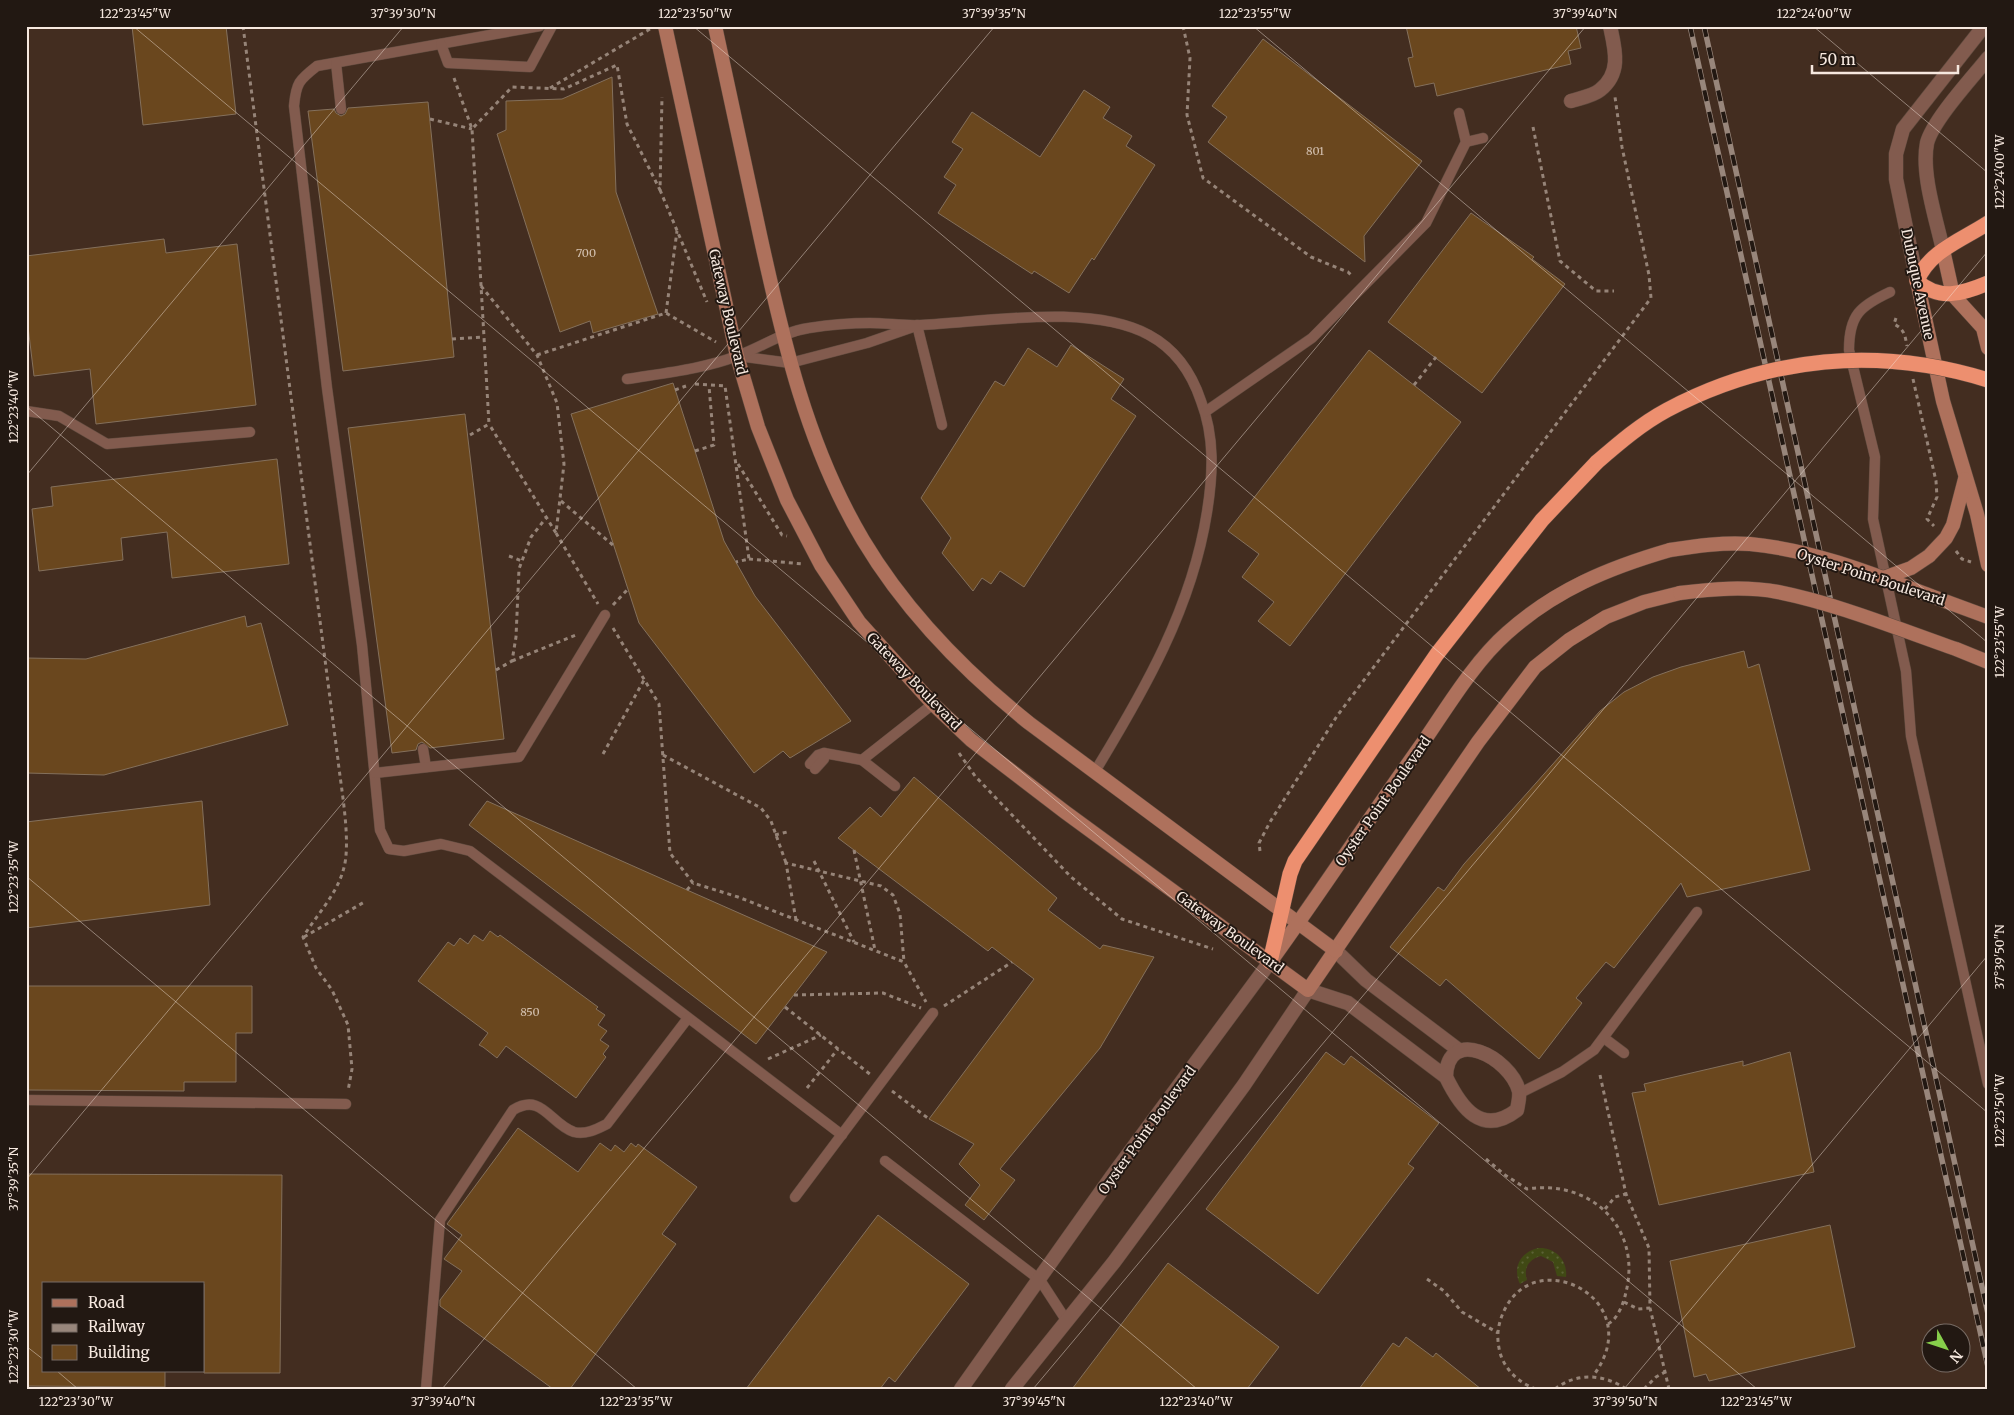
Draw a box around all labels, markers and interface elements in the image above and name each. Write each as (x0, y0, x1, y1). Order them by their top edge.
text: 122°23'45"W (99, 6, 172, 21)
text: 37°39'30"N (370, 6, 436, 21)
text: 122°23'50"W (658, 6, 733, 21)
text: 37°39'35"N (962, 6, 1027, 21)
text: 122°23'55"W (1219, 6, 1292, 21)
text: 37°39'40"N (1553, 6, 1618, 21)
text: 122°24'00"W (1777, 6, 1852, 21)
scale bar (1812, 42, 1958, 74)
text: 50 m (1819, 50, 1856, 69)
text: 122°24'00"W (1992, 134, 2007, 209)
house number: 801 (1306, 144, 1324, 158)
street label: Dubuque Avenue (1897, 227, 1939, 341)
house number: 700 (576, 246, 596, 260)
street label: Gateway Boulevard (705, 247, 751, 377)
text: 122°23'40"W (6, 369, 21, 444)
street label: Oyster Point Boulevard (1795, 545, 1948, 610)
text: 122°23'55"W (1992, 605, 2007, 678)
street label: Gateway Boulevard (863, 628, 966, 734)
street label: Oyster Point Boulevard (1331, 732, 1435, 869)
text: 122°23'35"W (6, 840, 21, 913)
street label: Gateway Boulevard (1173, 887, 1288, 977)
text: 37°39'50"N (1992, 924, 2007, 990)
house number: 850 (520, 1005, 540, 1019)
street label: Oyster Point Boulevard (1094, 1062, 1200, 1198)
text: 122°23'50"W (1992, 1073, 2007, 1148)
text: 37°39'35"N (6, 1146, 21, 1211)
legend (42, 1282, 205, 1372)
text: Road (88, 1293, 124, 1312)
text: 122°23'30"W (6, 1309, 21, 1384)
text: Railway (88, 1317, 145, 1336)
north arrow (1922, 1322, 1972, 1372)
text: Building (88, 1343, 150, 1362)
text: N (1946, 1346, 1966, 1366)
text: 122°23'30"W (39, 1394, 114, 1409)
text: 37°39'40"N (411, 1394, 476, 1409)
text: 122°23'35"W (600, 1394, 673, 1409)
text: 37°39'45"N (1003, 1394, 1066, 1409)
text: 122°23'40"W (1159, 1394, 1234, 1409)
text: 37°39'50"N (1592, 1394, 1658, 1409)
text: 122°23'45"W (1720, 1394, 1793, 1409)

